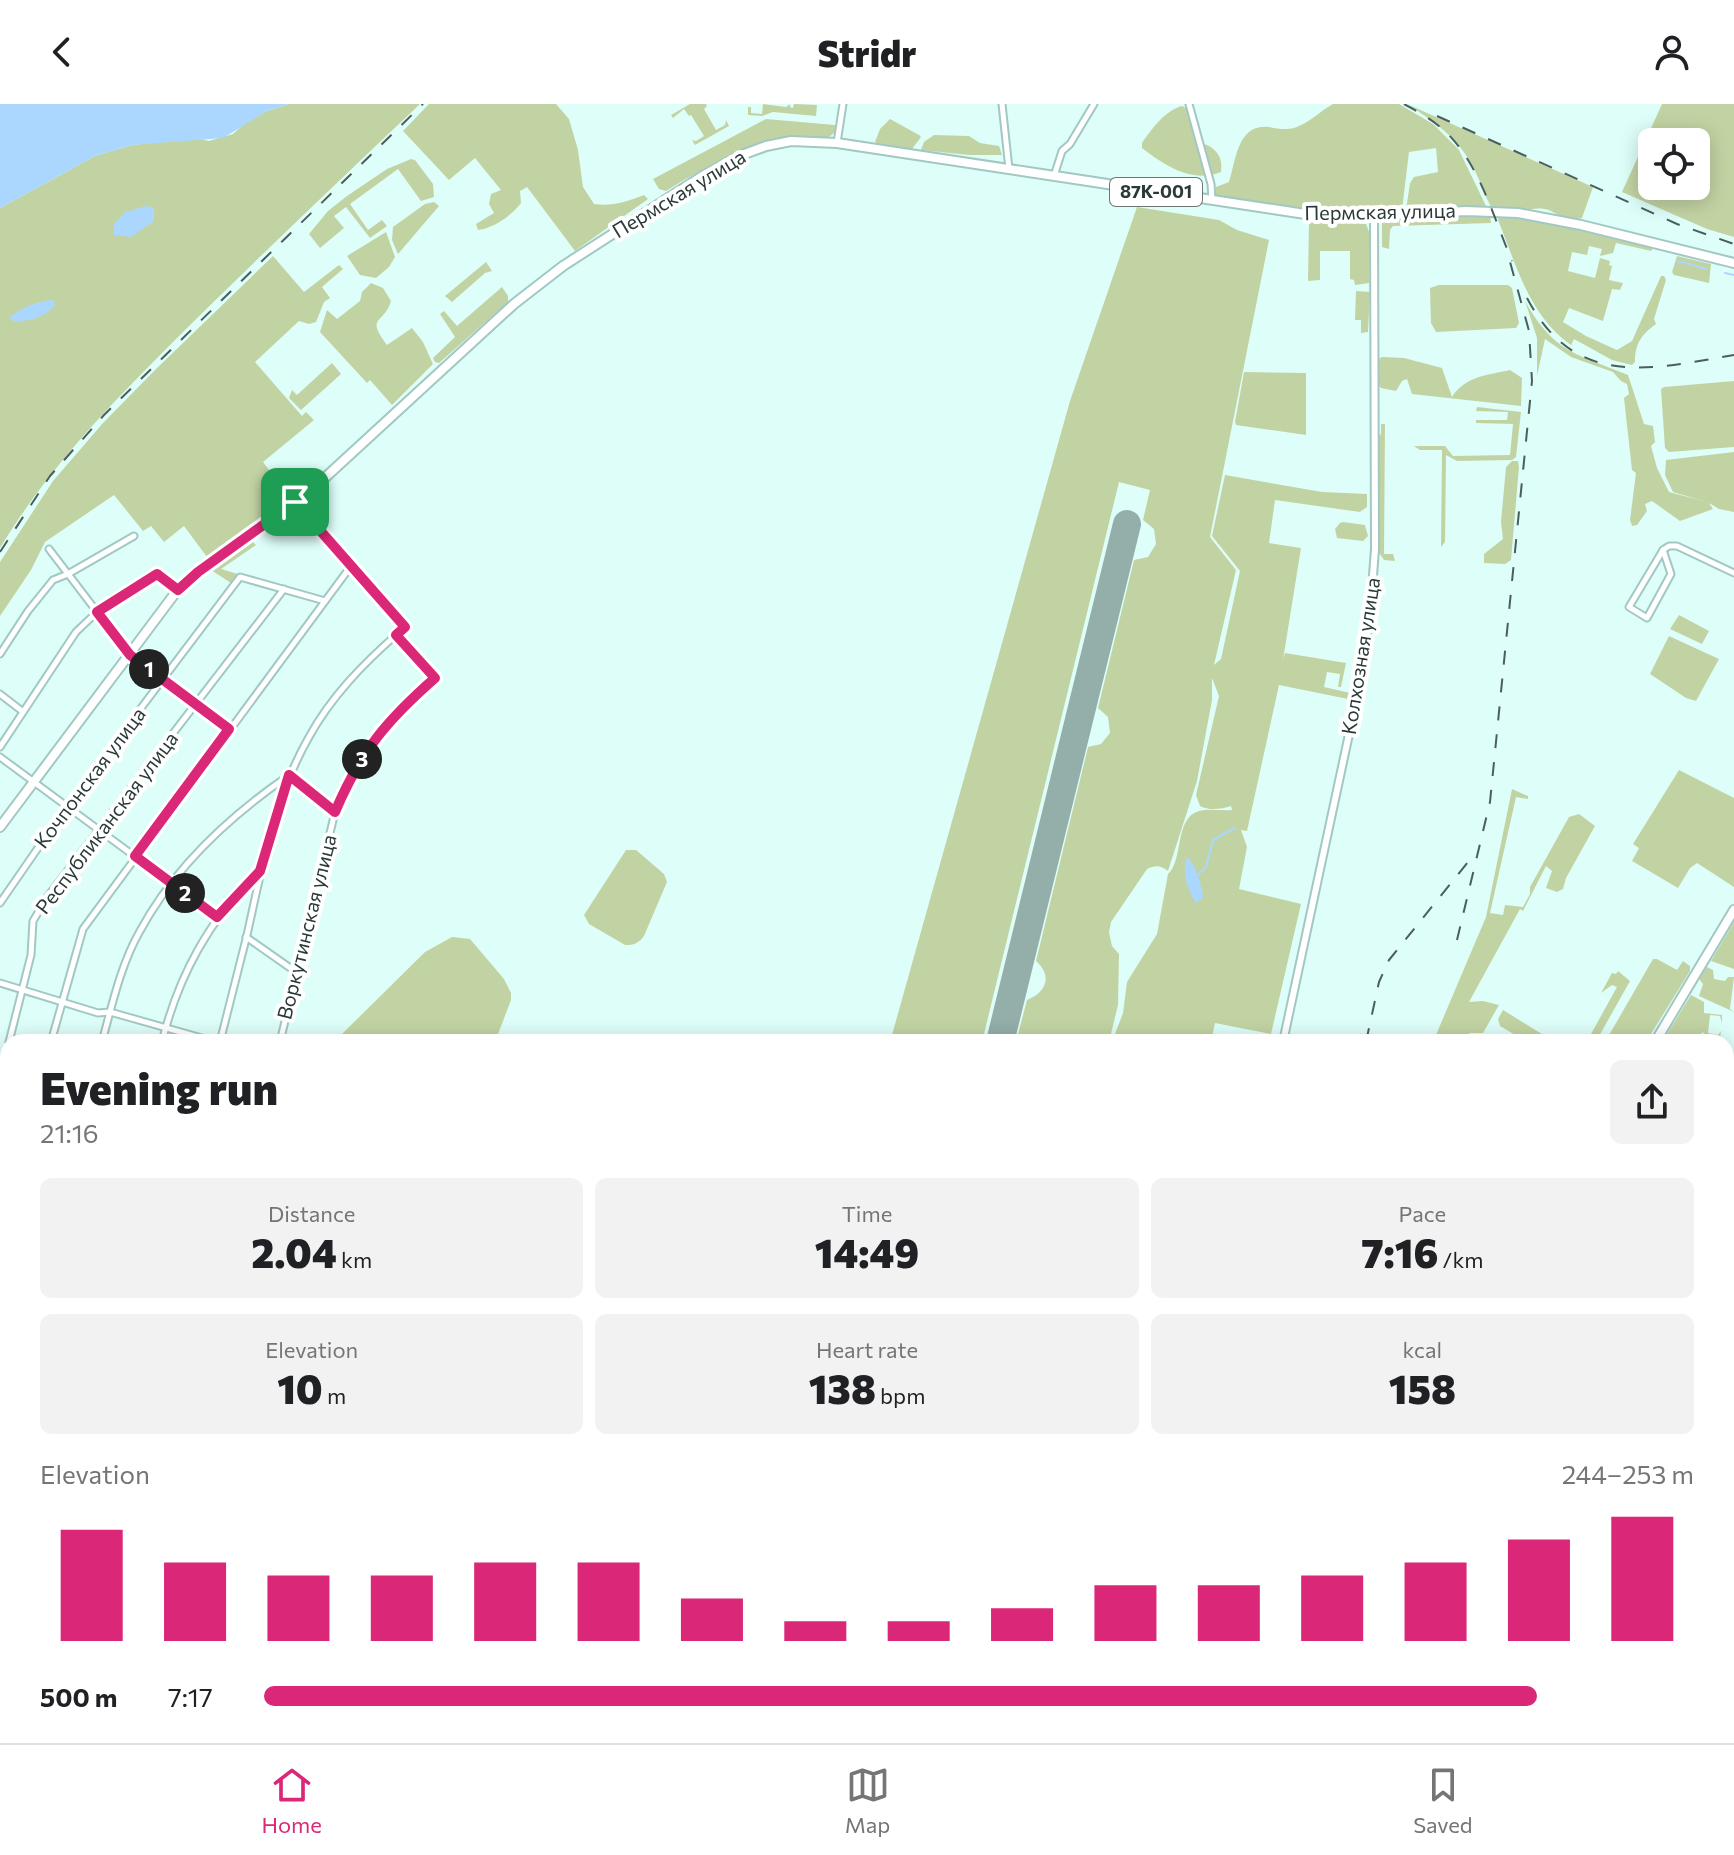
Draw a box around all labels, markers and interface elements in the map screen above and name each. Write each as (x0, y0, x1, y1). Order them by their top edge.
icon: back (40, 30, 84, 74)
text: Stridr (818, 30, 916, 74)
icon: person (1650, 30, 1694, 74)
map controls (1638, 128, 1710, 200)
button: locate (1638, 128, 1710, 200)
street label: Пермская улица (607, 144, 750, 242)
road number: 87К-001 (1110, 178, 1202, 206)
street label: Пермская улица (1304, 198, 1456, 224)
pin (261, 468, 329, 536)
icon: arrive (273, 480, 317, 524)
street label: Колхозная улица (1336, 576, 1384, 736)
pin: 1 (129, 649, 169, 689)
text: 1 (144, 655, 154, 682)
street label: Кочпонская улица (28, 702, 150, 853)
street label: Республиканская улица (30, 727, 183, 918)
pin: 3 (342, 739, 382, 779)
text: 3 (356, 745, 368, 772)
street label: Воркутинская улица (271, 832, 341, 1022)
pin: 2 (165, 873, 205, 913)
text: 2 (179, 879, 191, 906)
text: Evening run (40, 1060, 278, 1114)
button: share (1610, 1060, 1694, 1144)
text: 21:16 (40, 1117, 99, 1148)
text: Distance (268, 1200, 355, 1227)
text: Time (842, 1200, 892, 1227)
text: Pace (1398, 1200, 1446, 1227)
text: 2.04 (251, 1227, 337, 1276)
text: 14:49 (815, 1227, 919, 1276)
text: 7:16 (1361, 1227, 1438, 1276)
text: km (337, 1246, 372, 1273)
text: /km (1438, 1246, 1484, 1273)
text: Elevation (265, 1336, 358, 1363)
text: Heart rate (816, 1336, 918, 1363)
text: kcal (1403, 1336, 1442, 1363)
text: 10 (277, 1363, 323, 1412)
text: 138 (809, 1363, 876, 1412)
text: 158 (1389, 1363, 1456, 1412)
text: m (323, 1382, 346, 1409)
text: bpm (876, 1382, 925, 1409)
text: Elevation (40, 1458, 150, 1489)
text: 244–253 m (1562, 1458, 1694, 1489)
text: 500 m (40, 1681, 117, 1712)
text: 7:17 (168, 1681, 213, 1712)
tab: Home (261, 1763, 322, 1838)
tab: Map (845, 1763, 890, 1838)
tab: Saved (1413, 1763, 1473, 1838)

